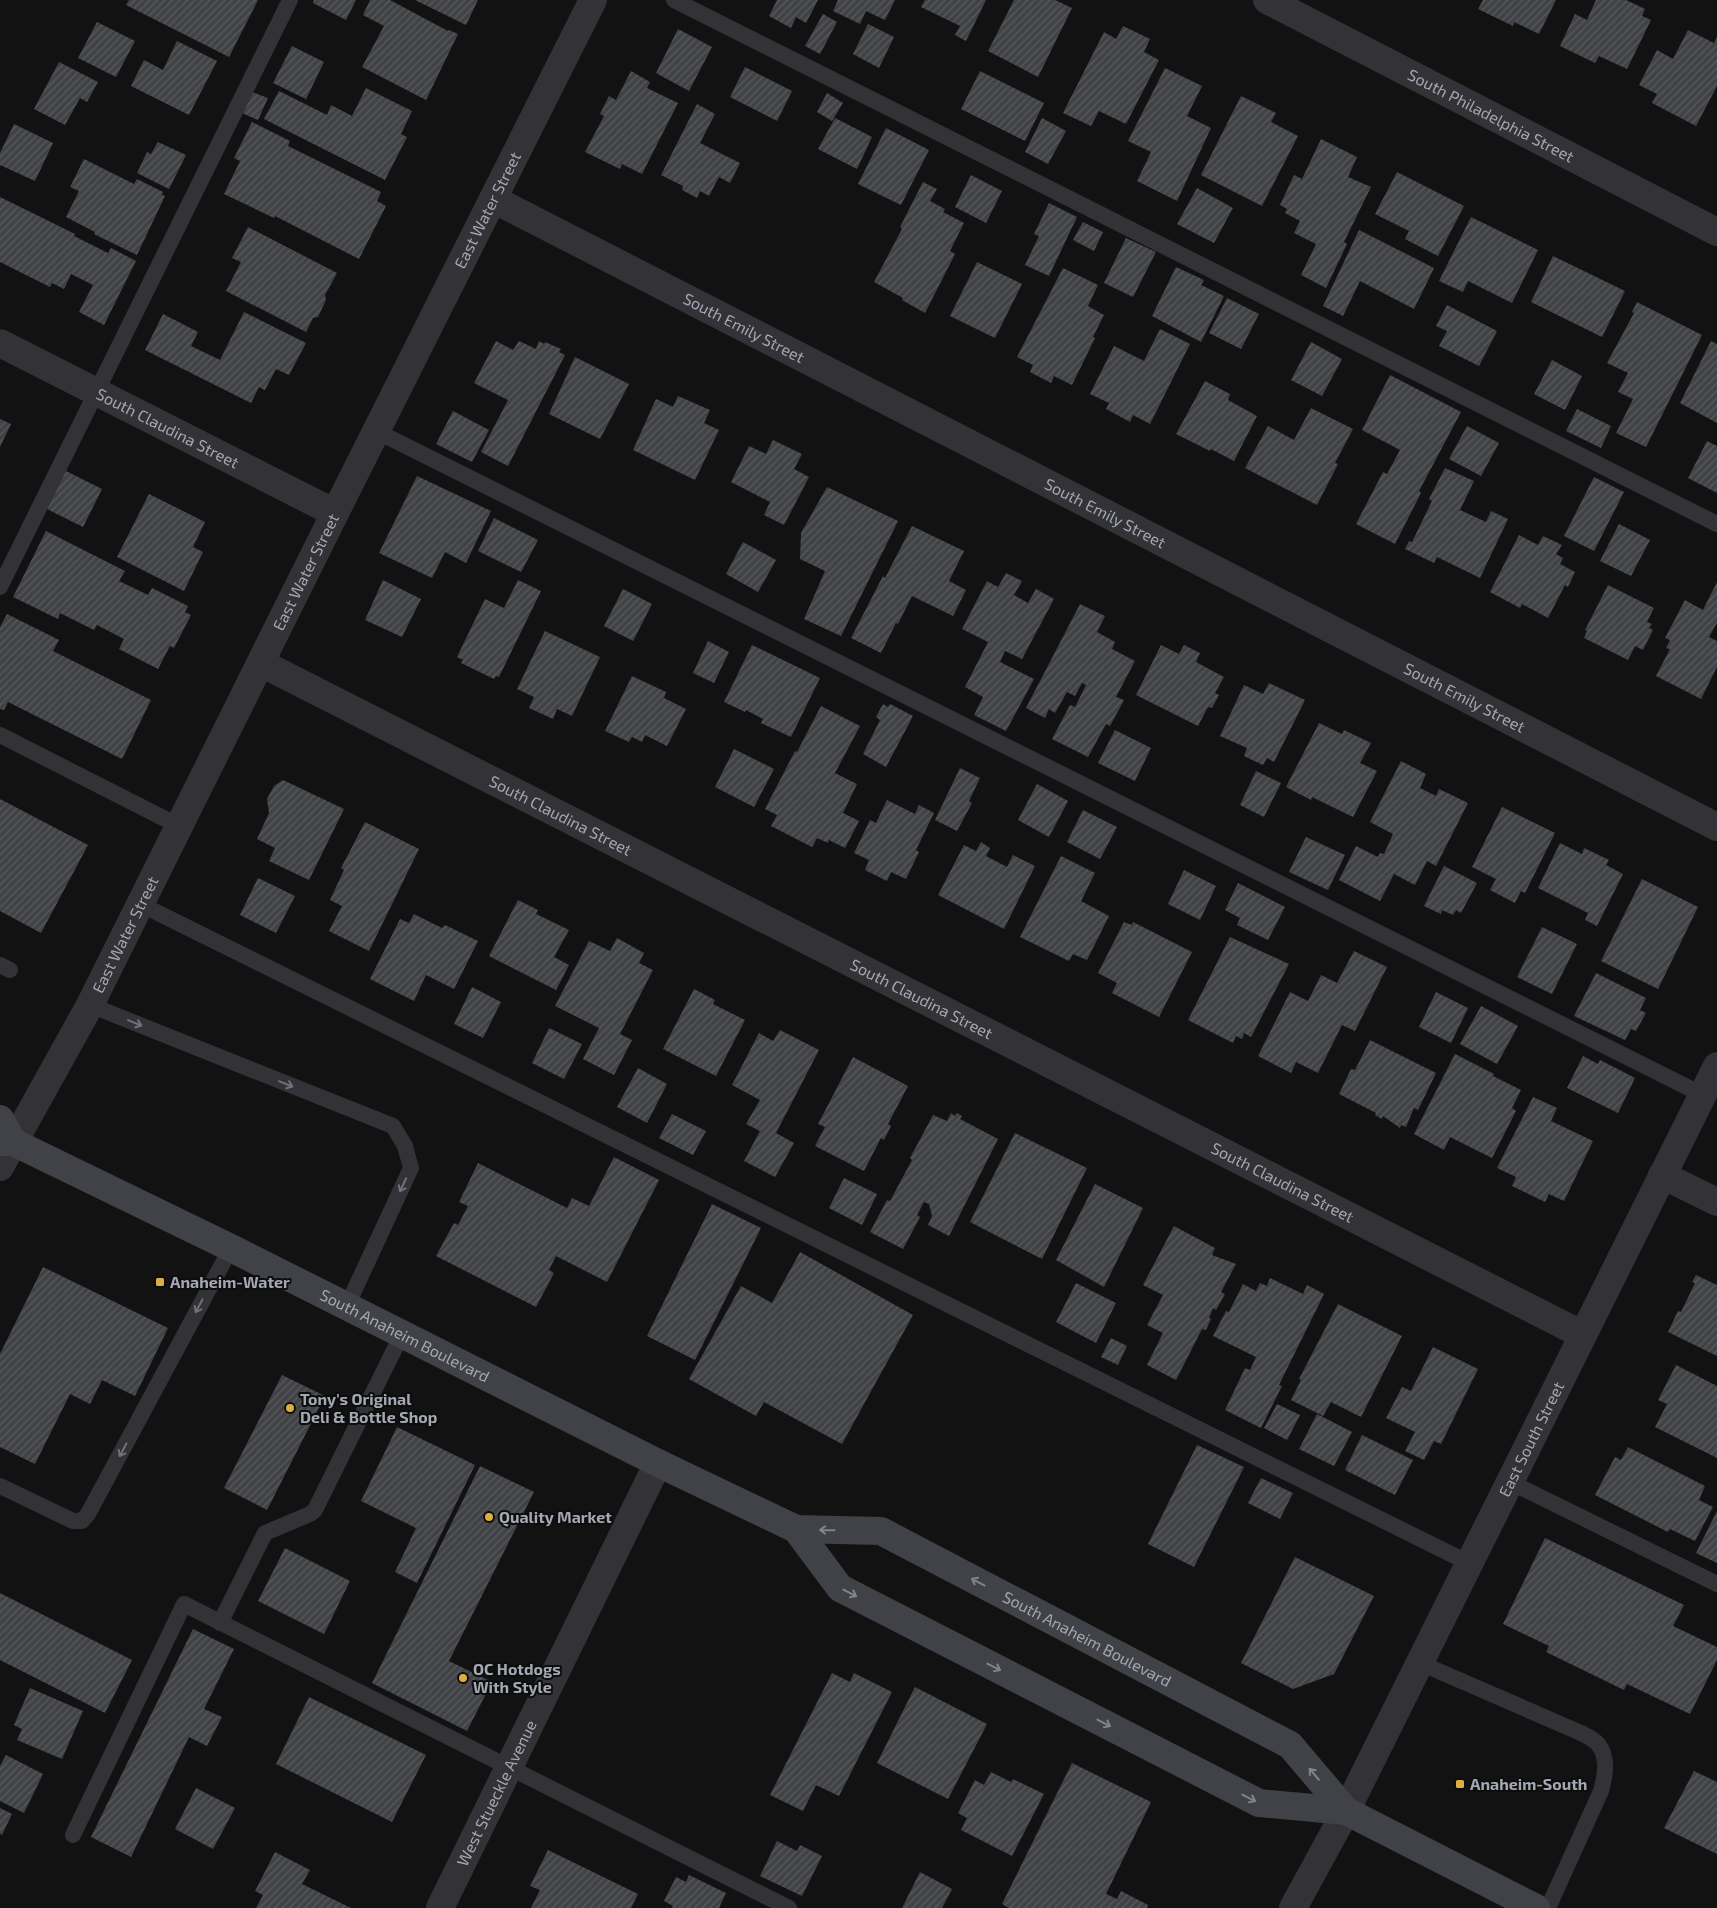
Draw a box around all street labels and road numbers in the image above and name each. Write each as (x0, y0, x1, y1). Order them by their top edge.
street label: South Philadelphia Street (1405, 64, 1578, 166)
street label: East Water Street (450, 148, 524, 271)
street label: South Emily Street (680, 288, 808, 366)
street label: South Claudina Street (93, 384, 242, 472)
street label: South Emily Street (1042, 474, 1169, 552)
street label: East Water Street (268, 510, 342, 633)
street label: South Emily Street (1401, 658, 1529, 736)
street label: South Claudina Street (486, 771, 635, 859)
street label: East Water Street (88, 873, 162, 996)
street label: South Claudina Street (847, 954, 996, 1042)
street label: South Claudina Street (1208, 1138, 1357, 1226)
street label: South Anaheim Boulevard (317, 1284, 493, 1386)
street label: East South Street (1494, 1378, 1567, 1500)
street label: South Anaheim Boulevard (1000, 1586, 1175, 1690)
street label: West Stueckle Avenue (452, 1717, 540, 1869)

